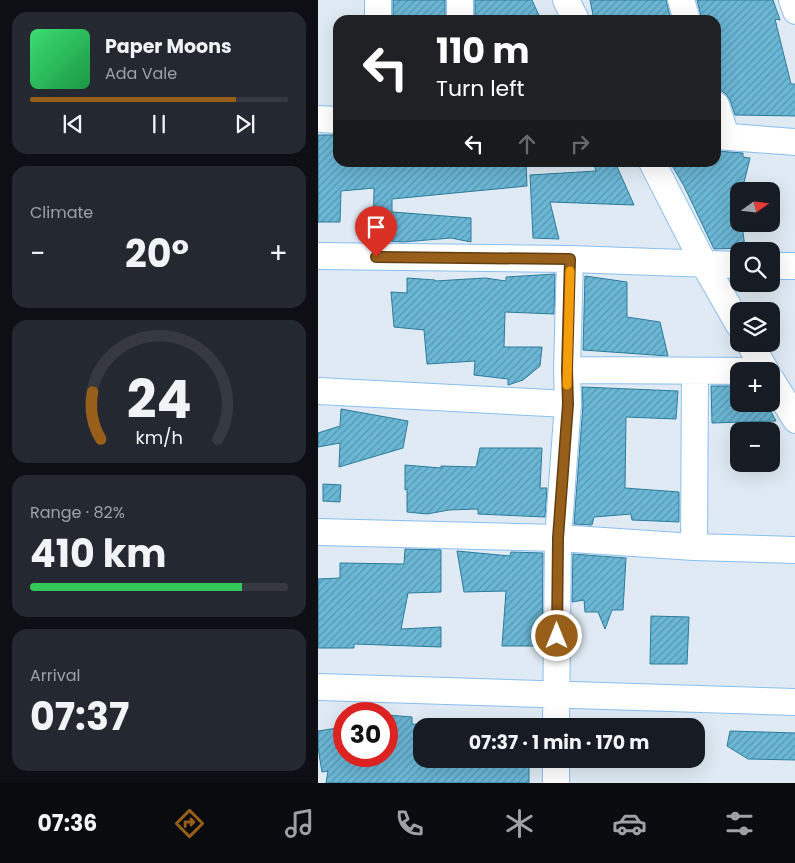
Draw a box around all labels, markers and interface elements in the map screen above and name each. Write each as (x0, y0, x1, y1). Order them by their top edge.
text: 110 m (436, 26, 530, 75)
text: Paper Moons (105, 33, 232, 60)
icon: left (353, 35, 418, 100)
text: Ada Vale (105, 62, 177, 85)
text: Turn left (436, 73, 524, 104)
icon: previous (59, 110, 87, 138)
icon: pause (145, 110, 173, 138)
icon: next (231, 110, 259, 138)
icon: left (460, 130, 488, 158)
icon: ahead (513, 130, 541, 158)
icon: right (566, 130, 594, 158)
north arrow (730, 182, 780, 232)
map controls (730, 182, 780, 472)
text: Climate (30, 201, 93, 224)
pin (355, 206, 397, 257)
icon: arrive (362, 213, 390, 241)
text: 20° (125, 227, 189, 280)
text: − (30, 234, 45, 273)
text: + (269, 234, 288, 273)
button: search (730, 242, 780, 292)
button: layers (730, 302, 780, 352)
button: + (730, 362, 780, 412)
text: 24 (127, 363, 191, 436)
button: − (730, 422, 780, 472)
text: km/h (135, 425, 183, 450)
text: Range · 82% (30, 501, 125, 524)
text: 410 km (30, 527, 167, 580)
position arrow (530, 609, 582, 661)
text: Arrival (30, 664, 80, 687)
text: 07:37 (30, 690, 129, 743)
speed limit sign: 30 (333, 702, 398, 767)
text: 07:37 · 1 min · 170 m (469, 729, 649, 756)
icon: directions (172, 806, 207, 841)
icon: music (282, 806, 317, 841)
icon: phone (392, 806, 427, 841)
icon: climate (502, 806, 537, 841)
icon: car (612, 806, 647, 841)
icon: filters (722, 806, 757, 841)
text: 07:36 (38, 808, 97, 839)

